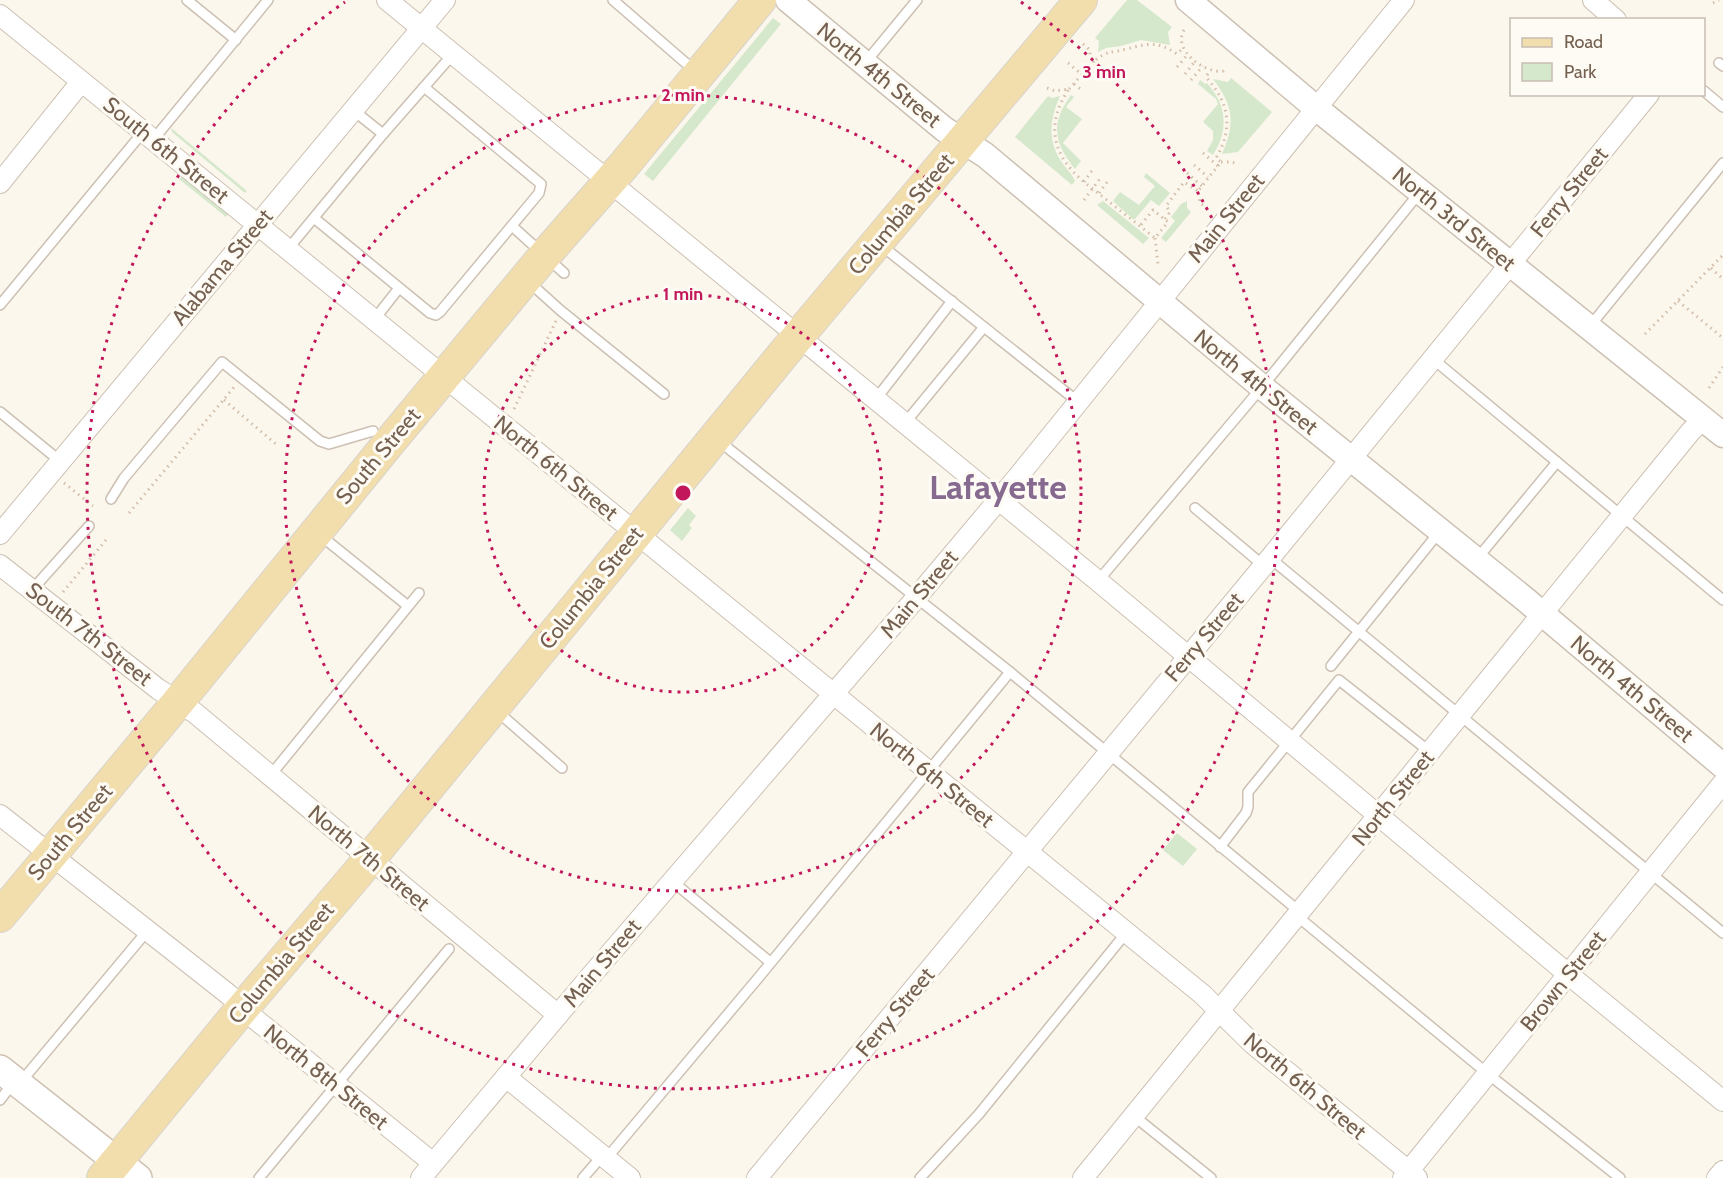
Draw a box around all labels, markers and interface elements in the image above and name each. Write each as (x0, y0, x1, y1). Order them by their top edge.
street label: North 4th Street (811, 17, 947, 134)
legend (1510, 18, 1705, 96)
text: Road (1564, 31, 1603, 53)
text: 3 min (1082, 61, 1126, 83)
text: Park (1564, 61, 1597, 83)
text: 2 min (661, 84, 705, 106)
street label: South 6th Street (98, 91, 235, 209)
street label: Ferry Street (1524, 141, 1614, 243)
street label: Columbia Street (842, 147, 960, 280)
street label: North 3rd Street (1387, 161, 1522, 277)
street label: Main Street (1182, 168, 1270, 268)
street label: Alabama Street (166, 203, 279, 331)
text: 1 min (663, 283, 703, 305)
street label: North 4th Street (1188, 324, 1324, 441)
street label: South Street (330, 402, 426, 510)
street label: North 6th Street (489, 410, 624, 527)
district label: Lafayette (929, 466, 1067, 508)
centre of rings (673, 483, 693, 503)
street label: Columbia Street (533, 521, 649, 655)
street label: Main Street (874, 544, 964, 644)
street label: South 7th Street (21, 576, 158, 692)
street label: Ferry Street (1159, 586, 1250, 687)
street label: North 4th Street (1565, 630, 1699, 749)
street label: North 6th Street (865, 717, 1000, 834)
street label: North Street (1346, 744, 1440, 851)
street label: South Street (22, 778, 118, 886)
street label: North 7th Street (303, 799, 436, 917)
street label: Columbia Street (222, 896, 340, 1029)
street label: Main Street (557, 913, 647, 1013)
street label: Brown Street (1514, 925, 1612, 1037)
street label: Ferry Street (850, 961, 941, 1062)
street label: North 8th Street (258, 1018, 394, 1136)
street label: North 6th Street (1238, 1027, 1372, 1146)

